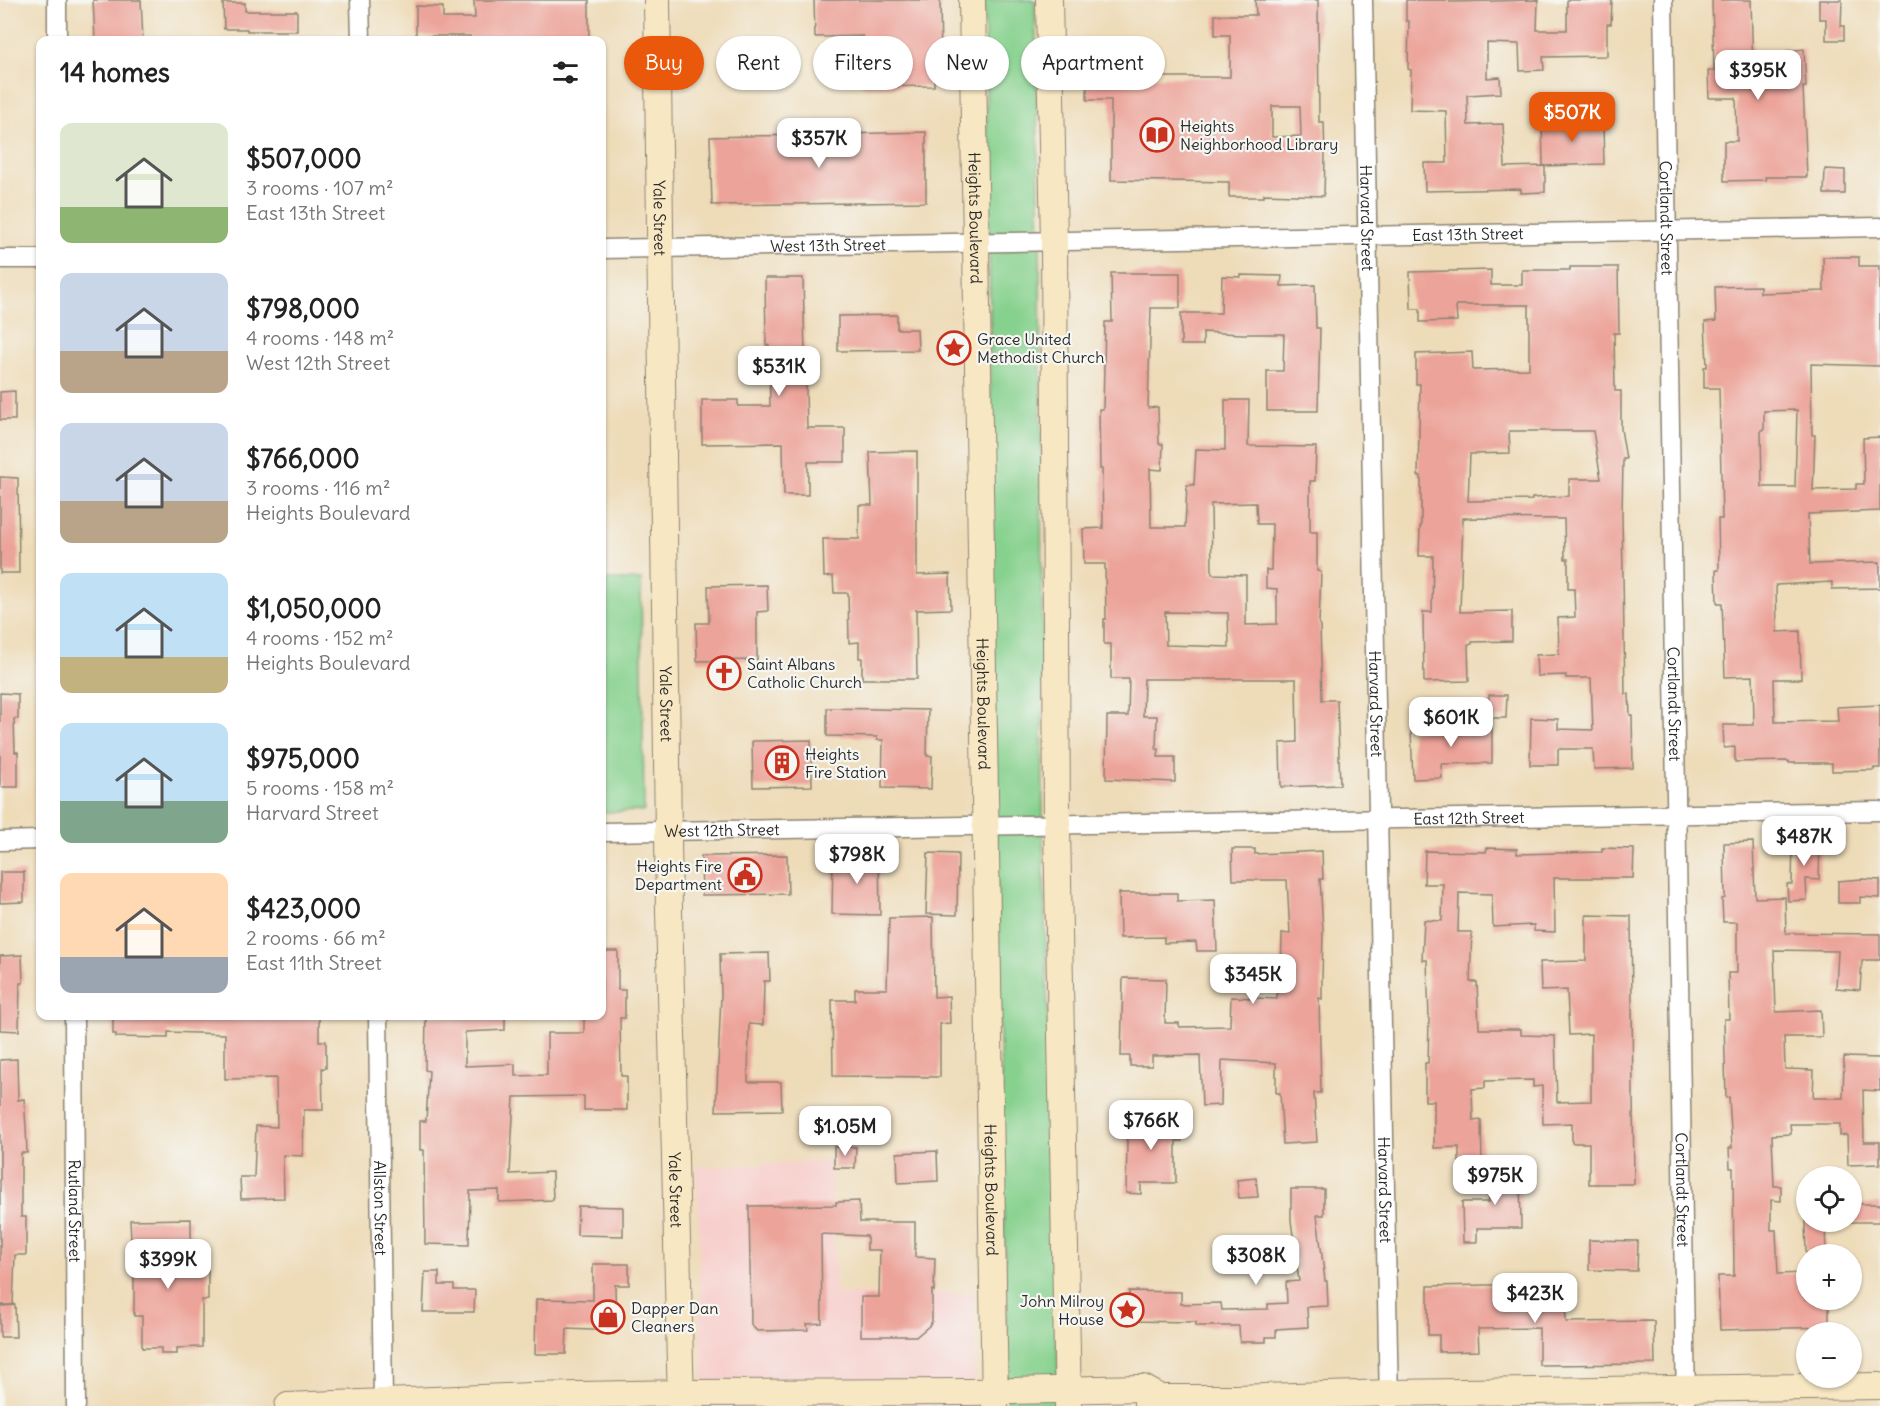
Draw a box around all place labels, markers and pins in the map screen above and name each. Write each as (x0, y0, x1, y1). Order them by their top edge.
pin: $395K (1716, 50, 1800, 101)
pin: $507K (1530, 92, 1614, 143)
place label: Heights Neighborhood Library (1180, 116, 1338, 154)
library icon: Heights Neighborhood Library (1139, 117, 1175, 153)
pin: $357K (777, 118, 861, 169)
place label: Grace United Methodist Church (977, 329, 1104, 367)
place icon: Grace United Methodist Church (936, 330, 972, 366)
pin: $531K (737, 346, 821, 397)
place label: Saint Albans Catholic Church (747, 654, 862, 692)
church icon: Saint Albans Catholic Church (706, 655, 742, 691)
pin: $601K (1409, 697, 1493, 748)
place label: Heights Fire Station (805, 744, 887, 782)
building icon: Heights Fire Station (764, 745, 800, 781)
pin: $487K (1762, 816, 1846, 867)
pin: $798K (815, 834, 899, 885)
place label: Heights Fire Department (635, 856, 723, 894)
public building icon: Heights Fire Department (727, 857, 763, 893)
pin: $345K (1211, 954, 1295, 1005)
pin: $766K (1109, 1100, 1193, 1151)
pin: $1.05M (796, 1106, 894, 1157)
pin: $975K (1453, 1155, 1537, 1206)
pin: $308K (1214, 1235, 1298, 1286)
pin: $399K (126, 1239, 210, 1290)
pin: $423K (1493, 1273, 1577, 1324)
place label: John Milroy House (1020, 1291, 1104, 1329)
place icon: John Milroy House (1109, 1292, 1145, 1328)
place label: Dapper Dan Cleaners (631, 1298, 718, 1336)
shop icon: Dapper Dan Cleaners (590, 1299, 626, 1335)

